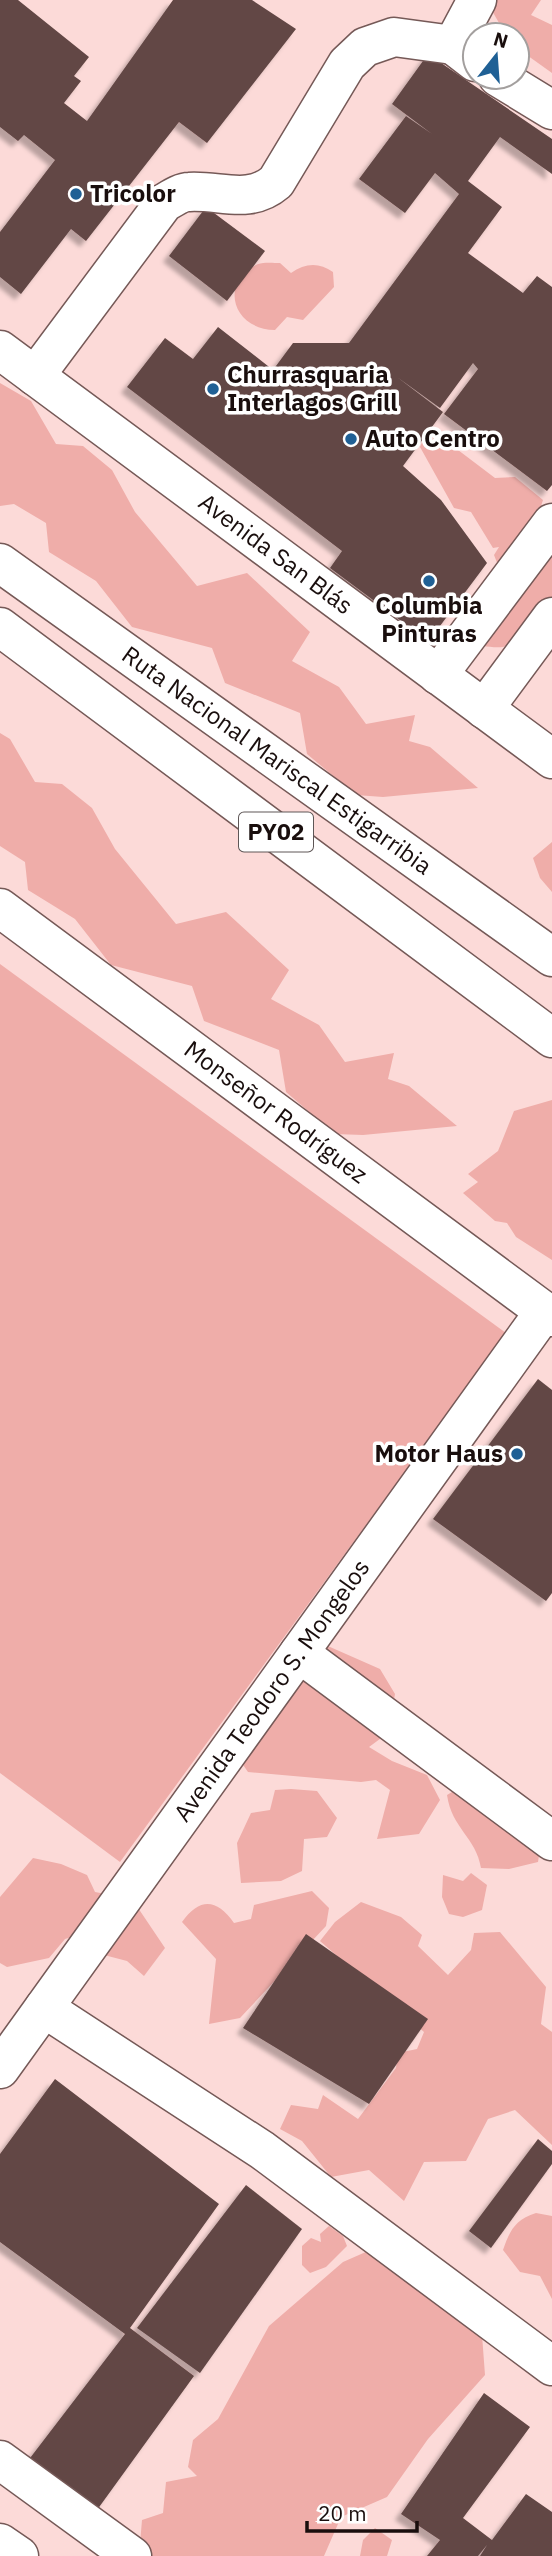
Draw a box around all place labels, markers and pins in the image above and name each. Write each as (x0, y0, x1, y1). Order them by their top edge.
place label: Tricolor (90, 177, 176, 209)
marker: Tricolor (68, 186, 84, 202)
place label: Churrasquaria Interlagos Grill (227, 358, 397, 418)
marker: Churrasquaria Interlagos Grill (205, 381, 221, 397)
place label: Auto Centro (365, 422, 500, 454)
marker: Auto Centro (343, 431, 359, 447)
marker: Columbia Pinturas (421, 573, 437, 589)
place label: Columbia Pinturas (375, 589, 483, 649)
place label: Motor Haus (375, 1437, 503, 1469)
marker: Motor Haus (509, 1446, 525, 1462)

